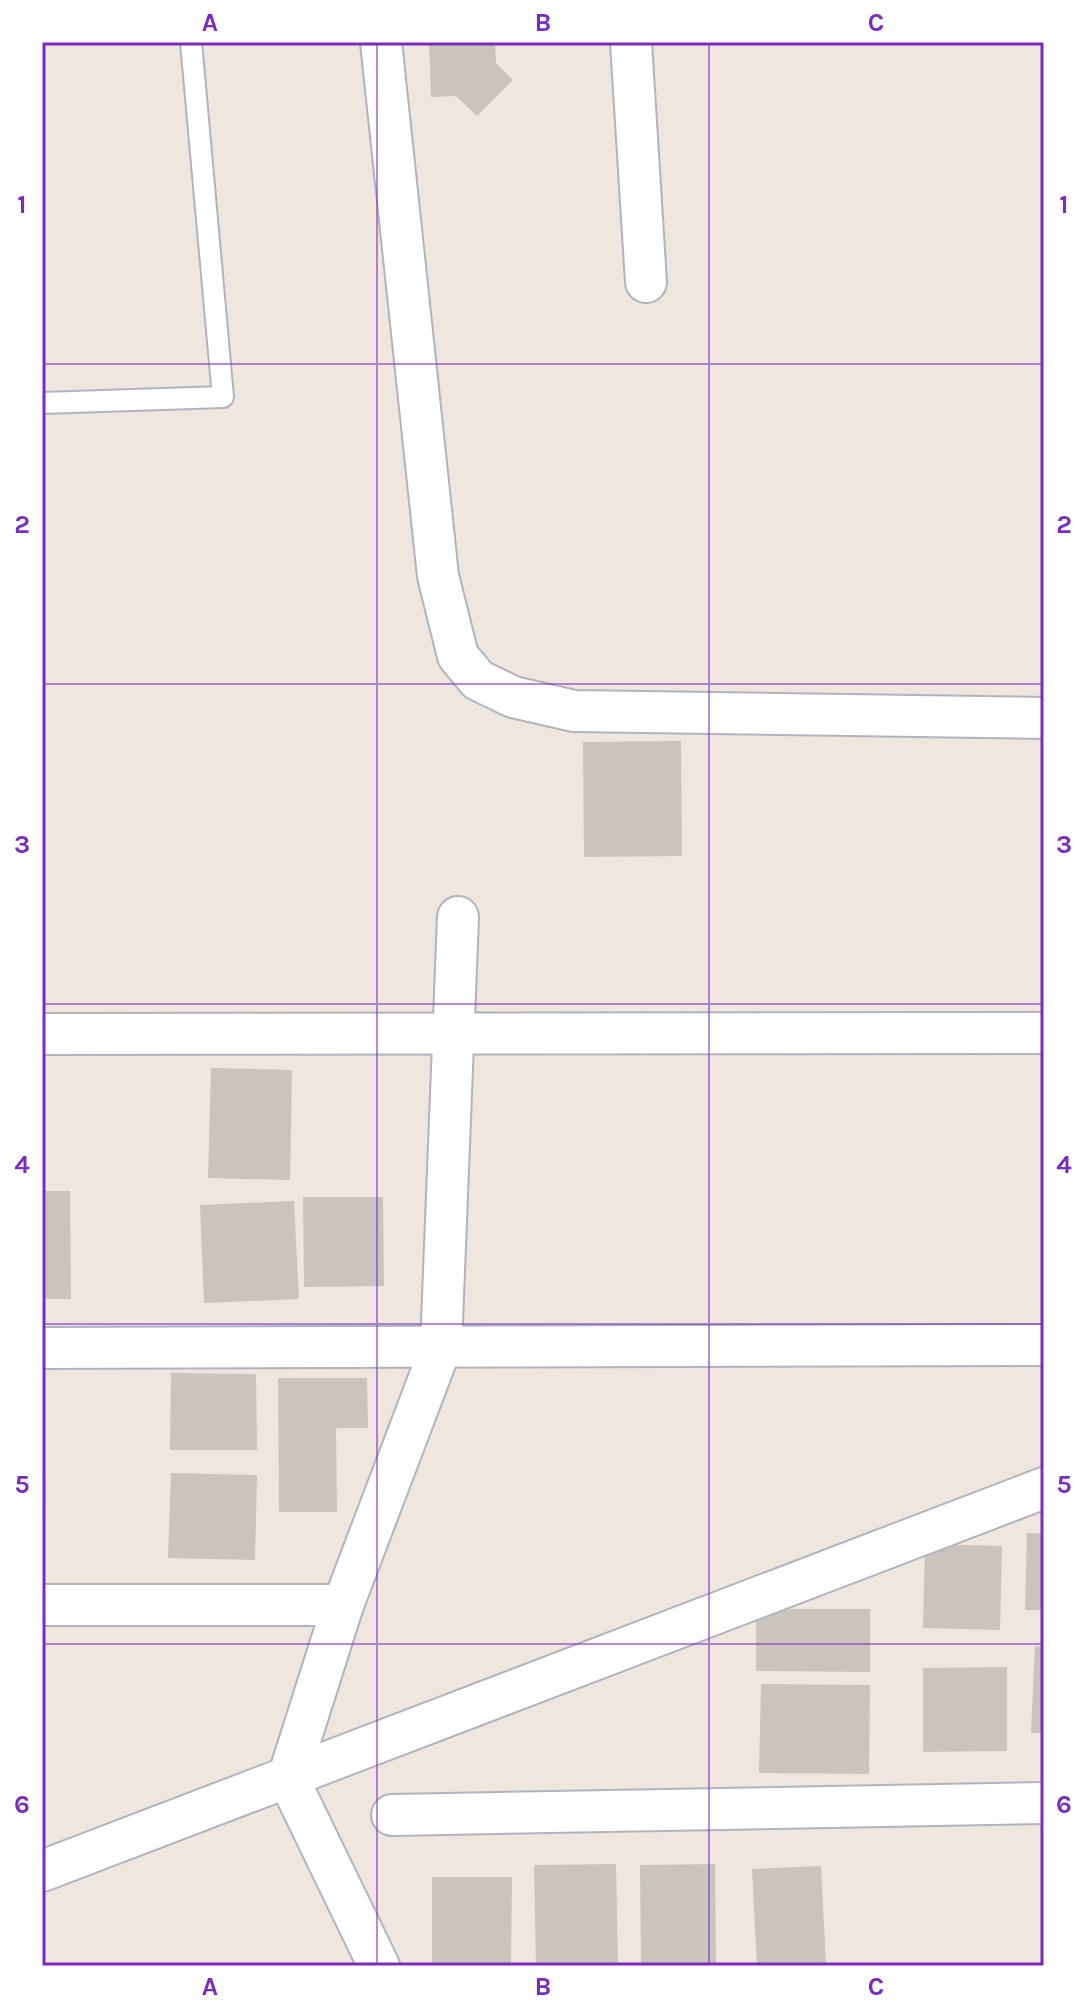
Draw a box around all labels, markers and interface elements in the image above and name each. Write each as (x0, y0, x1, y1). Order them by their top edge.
text: A (202, 7, 218, 38)
text: B (535, 7, 551, 38)
text: C (868, 7, 884, 38)
text: 1 (17, 189, 27, 220)
text: 1 (1059, 189, 1069, 220)
text: 2 (14, 509, 30, 540)
text: 2 (1056, 509, 1072, 540)
text: 3 (14, 829, 30, 860)
text: 3 (1056, 829, 1072, 860)
text: 4 (14, 1149, 30, 1180)
text: 4 (1056, 1149, 1072, 1180)
text: 5 (14, 1469, 30, 1500)
text: 5 (1056, 1469, 1072, 1500)
text: 6 (14, 1789, 30, 1820)
text: 6 (1056, 1789, 1072, 1820)
text: A (202, 1971, 218, 2002)
text: B (535, 1971, 551, 2002)
text: C (868, 1971, 884, 2002)

